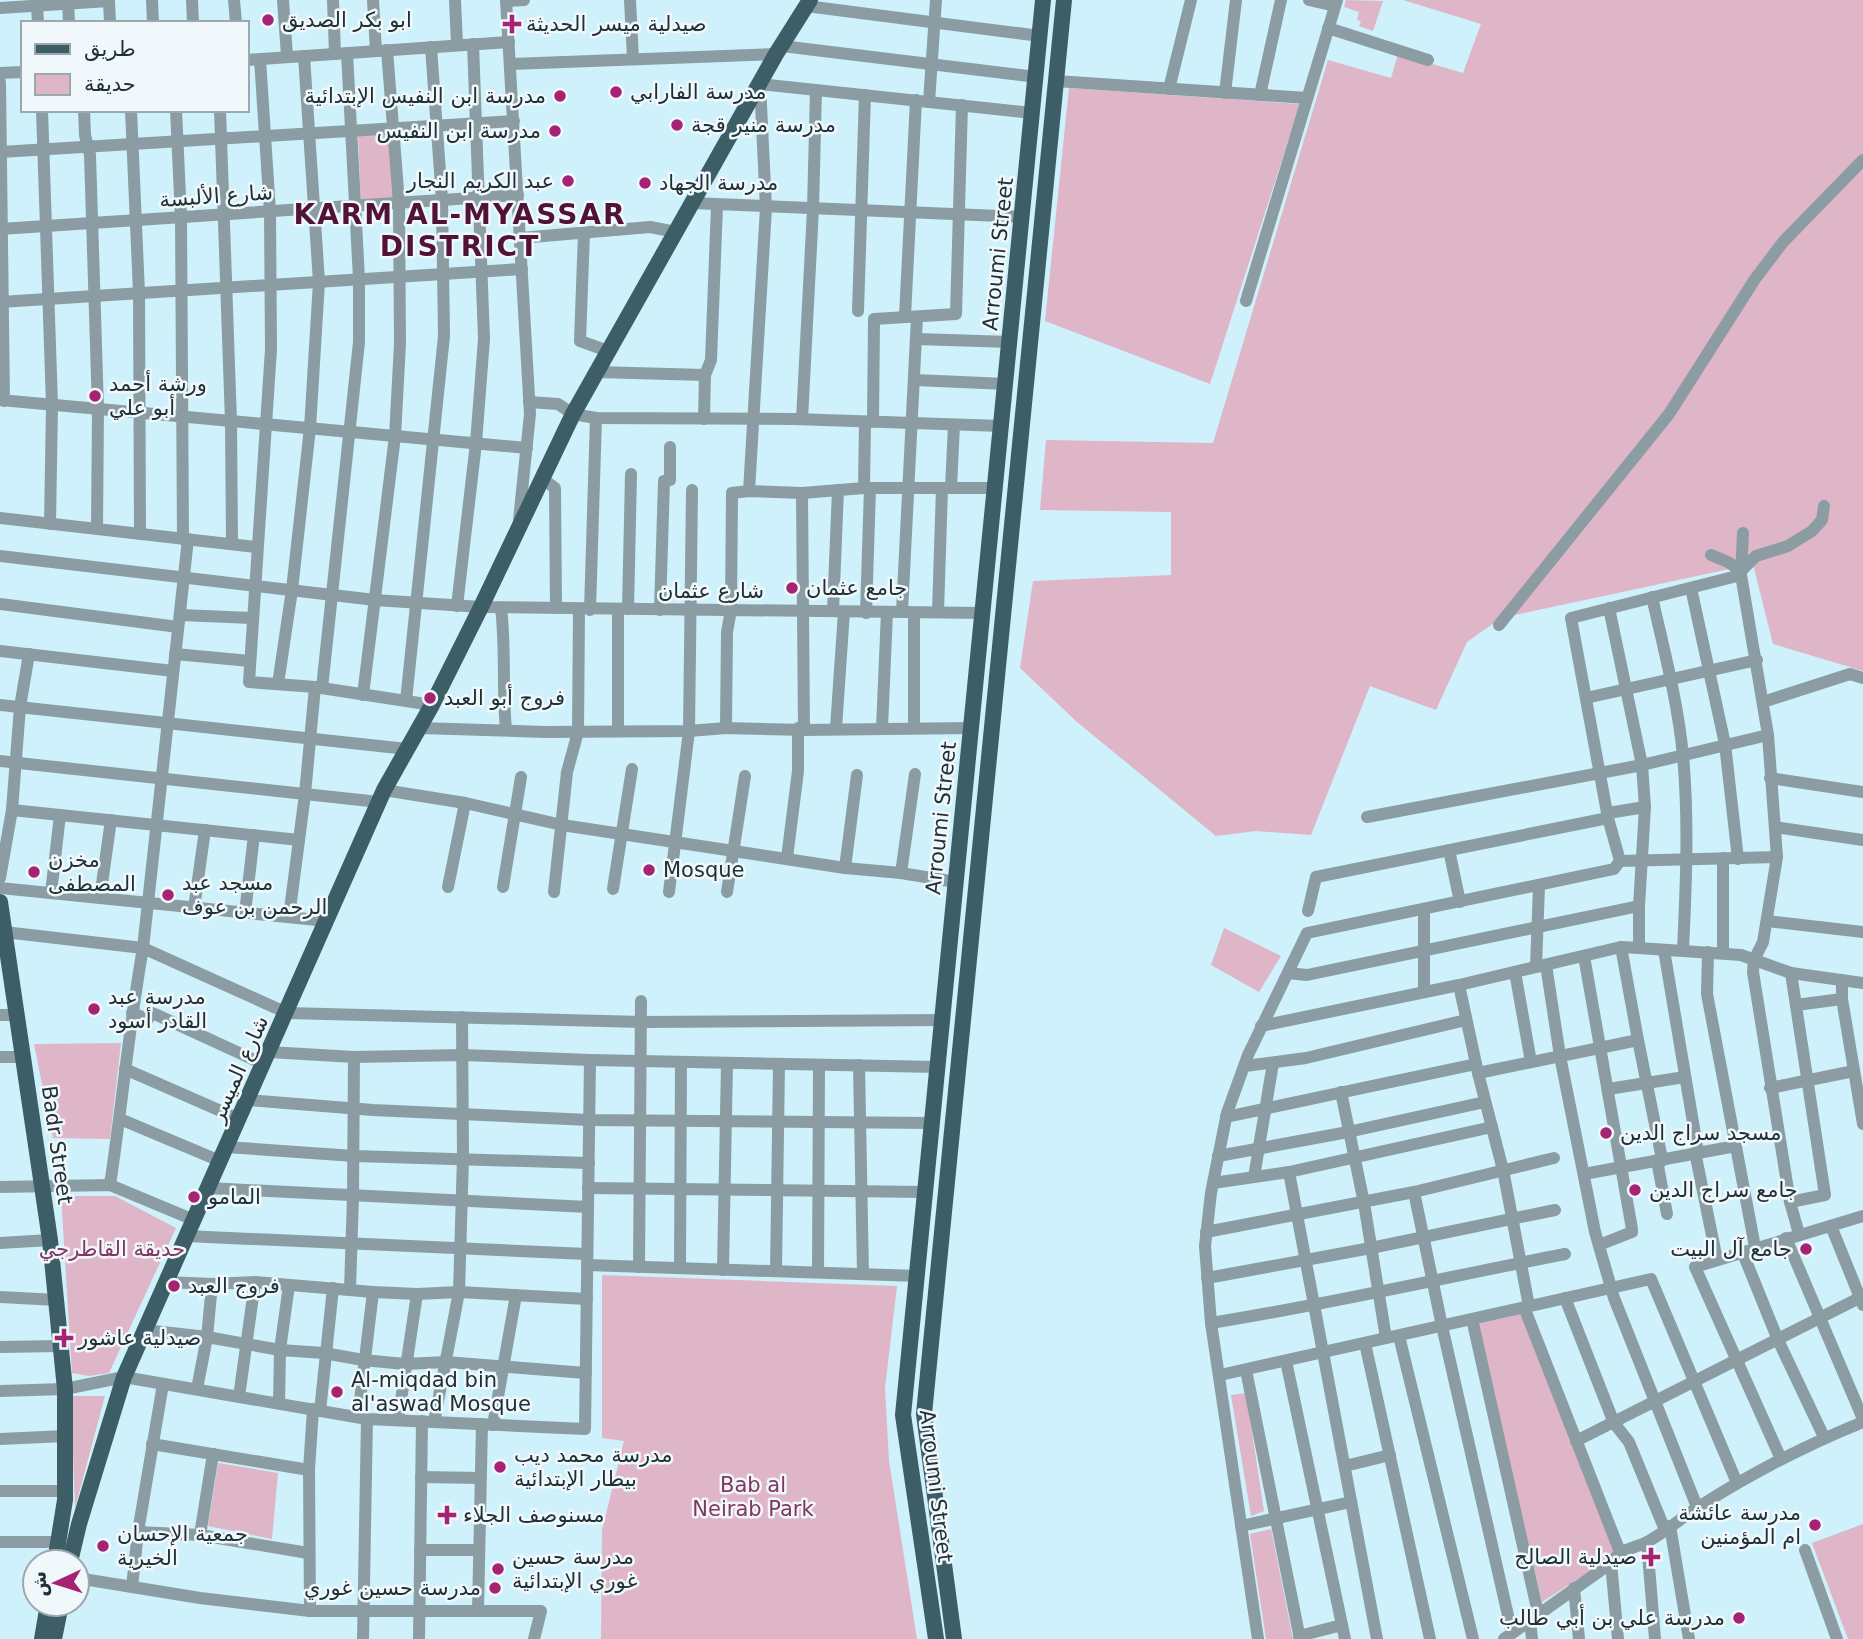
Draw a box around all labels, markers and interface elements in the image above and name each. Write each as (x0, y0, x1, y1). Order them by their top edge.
place label: ابو بكر الصديق (282, 8, 412, 32)
marker: ابو بكر الصديق (260, 12, 276, 28)
place label: صيدلية ميسر الحديثة (526, 12, 707, 36)
marker: صيدلية ميسر الحديثة (504, 16, 520, 32)
legend (21, 21, 248, 112)
text: طريق (84, 37, 136, 61)
text: حديقة (84, 72, 136, 96)
place label: مدرسة الفارابي (630, 80, 767, 104)
place label: مدرسة ابن النفيس الإبتدائية (304, 84, 546, 108)
marker: مدرسة الفارابي (608, 84, 624, 100)
marker: مدرسة ابن النفيس الإبتدائية (552, 88, 568, 104)
place label: مدرسة منير قجة (691, 113, 836, 137)
marker: مدرسة منير قجة (669, 117, 685, 133)
place label: مدرسة ابن النفيس (376, 119, 541, 143)
marker: مدرسة ابن النفيس (547, 123, 563, 139)
place label: عبد الكريم النجار (406, 169, 554, 194)
place label: مدرسة الجهاد (659, 171, 778, 195)
marker: عبد الكريم النجار (560, 173, 576, 189)
marker: مدرسة الجهاد (637, 175, 653, 191)
street label: Arroumi Street (978, 176, 1018, 332)
street label: شارع الألبسة (158, 179, 274, 212)
district label: KARM AL-MYASSAR DISTRICT (293, 198, 627, 263)
place label: ورشة أحمد أبو علي (109, 370, 207, 420)
marker: ورشة أحمد أبو علي (87, 388, 103, 404)
place label: جامع عثمان (806, 576, 907, 600)
street label: شارع عثمان (658, 579, 764, 603)
marker: جامع عثمان (784, 580, 800, 596)
place label: فروج أبو العبد (444, 684, 565, 711)
marker: فروج أبو العبد (422, 690, 438, 706)
street label: Arroumi Street (921, 740, 961, 896)
place label: مخزن المصطفى (48, 848, 136, 896)
place label: Mosque (663, 858, 744, 882)
marker: Mosque (641, 862, 657, 878)
marker: مخزن المصطفى (26, 864, 42, 880)
place label: مسجد عبد الرحمن بن عوف (182, 871, 327, 919)
marker: مسجد عبد الرحمن بن عوف (160, 887, 176, 903)
place label: مدرسة عبد القادر أسود (108, 985, 207, 1033)
marker: مدرسة عبد القادر أسود (86, 1001, 102, 1017)
street label: شارع الميسر (204, 1012, 273, 1127)
street label: Badr Street (37, 1084, 77, 1206)
place label: مسجد سراج الدين (1620, 1121, 1782, 1146)
marker: مسجد سراج الدين (1598, 1125, 1614, 1141)
place label: جامع سراج الدين (1649, 1178, 1798, 1203)
marker: جامع سراج الدين (1627, 1182, 1643, 1198)
place label: المامو (207, 1185, 261, 1209)
marker: المامو (186, 1189, 202, 1205)
place label: جامع آل البيت (1670, 1236, 1792, 1261)
park label: حديقة القاطرجي (39, 1237, 185, 1261)
marker: جامع آل البيت (1798, 1241, 1814, 1257)
place label: فروج العبد (188, 1274, 280, 1299)
marker: فروج العبد (166, 1278, 182, 1294)
place label: صيدلية عاشور (77, 1326, 201, 1350)
marker: صيدلية عاشور (56, 1330, 72, 1346)
place label: Al-miqdad bin al'aswad Mosque (351, 1368, 531, 1416)
marker: Al-miqdad bin al'aswad Mosque (329, 1384, 345, 1400)
street label: Arroumi Street (915, 1408, 957, 1564)
place label: مدرسة محمد ديب بيطار الإبتدائية (514, 1443, 672, 1491)
marker: مدرسة محمد ديب بيطار الإبتدائية (492, 1459, 508, 1475)
park label: Bab al Neirab Park (692, 1473, 815, 1521)
place label: مدرسة عائشة ام المؤمنين (1678, 1501, 1801, 1549)
place label: مسنوصف الجلاء (463, 1503, 605, 1527)
marker: مسنوصف الجلاء (437, 1505, 457, 1525)
marker: مدرسة عائشة ام المؤمنين (1807, 1517, 1823, 1533)
place label: جمعية الإحسان الخيرية (117, 1522, 248, 1570)
marker: جمعية الإحسان الخيرية (95, 1538, 111, 1554)
place label: مدرسة حسين غوري الإبتدائية (512, 1545, 637, 1593)
place label: صيدلية الصالح (1514, 1545, 1637, 1569)
north arrow (21, 1548, 91, 1618)
marker: صيدلية الصالح (1643, 1549, 1659, 1565)
marker: مدرسة حسين غوري الإبتدائية (490, 1561, 506, 1577)
text: ش (27, 1570, 52, 1598)
place label: مدرسة حسين غوري (304, 1576, 481, 1600)
marker: مدرسة حسين غوري (487, 1580, 503, 1596)
place label: مدرسة علي بن أبي طالب (1499, 1604, 1725, 1630)
marker: مدرسة علي بن أبي طالب (1731, 1610, 1747, 1626)

